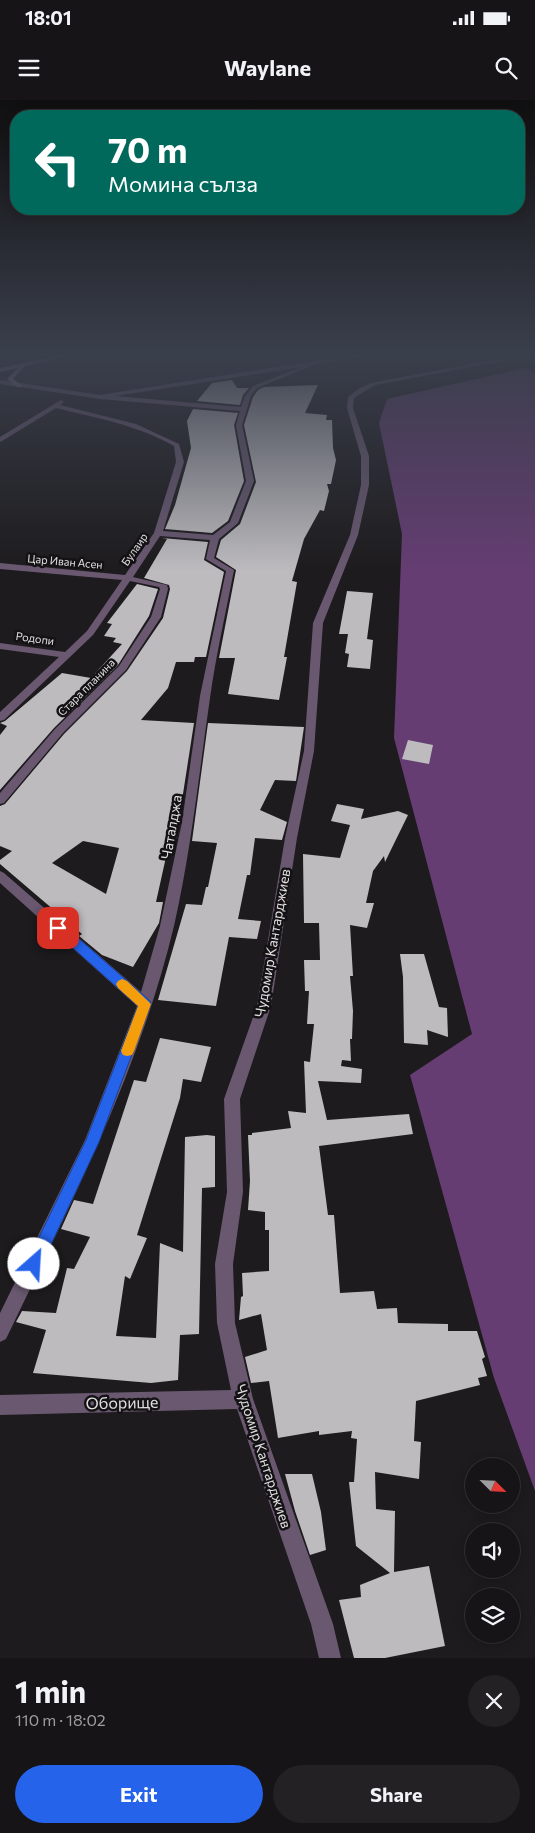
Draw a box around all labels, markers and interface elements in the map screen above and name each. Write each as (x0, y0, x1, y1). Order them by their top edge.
text: 18:01 (25, 6, 72, 29)
icon: menu (15, 54, 43, 82)
text: Waylane (224, 54, 311, 81)
icon: search (492, 54, 520, 82)
text: 70 m (108, 127, 188, 170)
icon: left (25, 130, 90, 195)
text: Момина сълза (108, 170, 258, 197)
street label: Булаир (118, 530, 150, 568)
street label: Цар Иван Асен (27, 551, 103, 571)
street label: Родопи (15, 629, 55, 647)
street label: Стара планина (55, 656, 117, 718)
street label: Чаталджа (157, 793, 185, 861)
street label: Чудомир Кантарджиев (251, 867, 293, 1019)
pin (37, 907, 79, 949)
icon: arrive (44, 914, 72, 942)
position arrow (7, 1237, 59, 1289)
street label: Чудомир Кантарджиев (233, 1382, 295, 1530)
street label: Оборище (85, 1392, 159, 1412)
north arrow (465, 1458, 520, 1512)
map controls (465, 1458, 520, 1643)
button: sound (465, 1523, 520, 1578)
button: layers (465, 1588, 520, 1643)
text: 1 min (15, 1672, 86, 1709)
button: close (468, 1675, 520, 1727)
text: 110 m · 18:02 (15, 1710, 106, 1729)
button: Exit (15, 1765, 263, 1823)
button: Share (273, 1765, 520, 1823)

